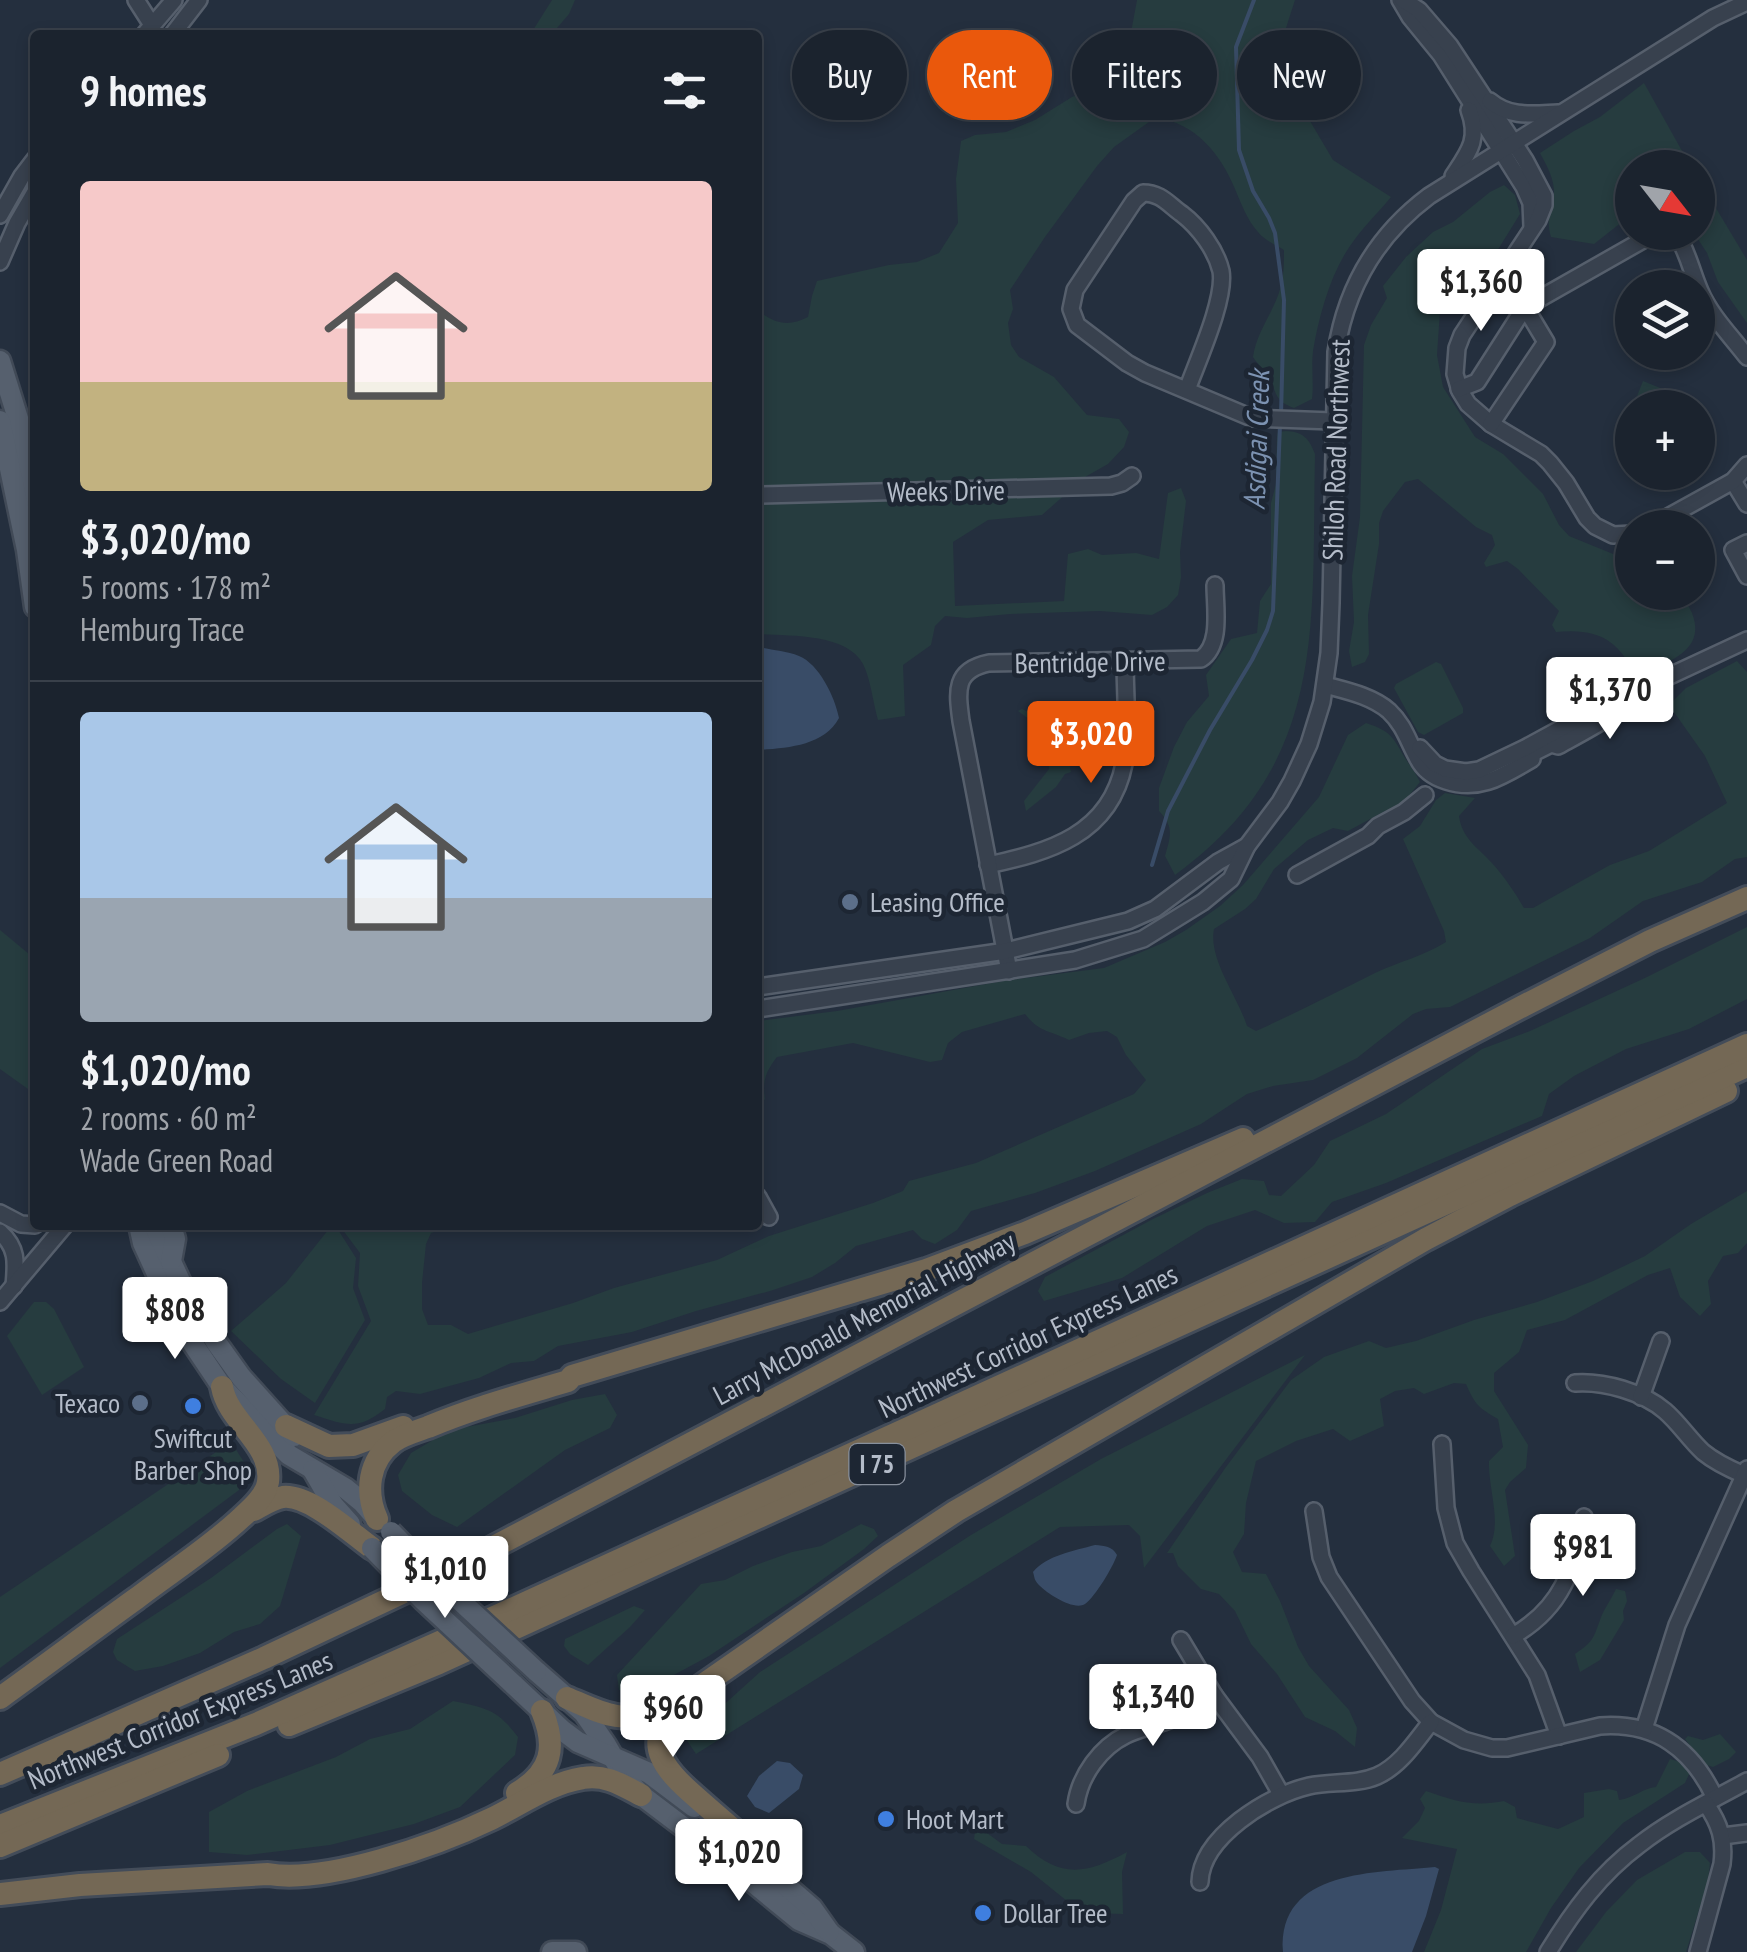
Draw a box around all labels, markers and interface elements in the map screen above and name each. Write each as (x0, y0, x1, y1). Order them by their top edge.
chip: Buy (792, 30, 907, 120)
chip: Rent (927, 30, 1052, 120)
chip: Filters (1072, 30, 1217, 120)
chip: New (1237, 30, 1361, 120)
text: 9 homes (80, 63, 207, 118)
icon: filters (657, 63, 712, 118)
north arrow (1615, 150, 1715, 250)
map controls (1615, 150, 1715, 610)
icon: home (306, 246, 486, 426)
pin: $1,360 (1400, 249, 1562, 334)
text: $1,360 (1439, 260, 1523, 302)
button: layers (1615, 270, 1715, 370)
street label: Shiloh Road Northwest (1313, 338, 1358, 561)
water label: Asdigai Creek (1234, 366, 1278, 510)
button: + (1615, 390, 1715, 490)
street label: Weeks Drive (887, 471, 1005, 510)
button: − (1615, 510, 1715, 610)
text: $3,020/mo (80, 511, 251, 566)
text: 5 rooms · 178 m² (80, 566, 271, 608)
text: Hemburg Trace (80, 608, 245, 650)
street label: Bentridge Drive (1014, 642, 1166, 681)
pin: $1,370 (1529, 657, 1691, 742)
text: $1,370 (1568, 668, 1652, 710)
pin: $3,020 (1010, 701, 1172, 786)
text: $3,020 (1049, 712, 1133, 754)
icon: home (306, 777, 486, 957)
place label: Leasing Office (870, 883, 1005, 920)
marker: Leasing Office (839, 891, 861, 913)
text: $1,020/mo (80, 1042, 251, 1097)
text: 2 rooms · 60 m² (80, 1097, 257, 1139)
text: Wade Green Road (80, 1139, 273, 1181)
street label: Larry McDonald Memorial Highway (706, 1222, 1022, 1413)
street label: Northwest Corridor Express Lanes (873, 1255, 1183, 1426)
pin: $808 (116, 1277, 234, 1362)
text: $808 (144, 1288, 206, 1330)
place label: Texaco (55, 1384, 120, 1421)
marker: Texaco (129, 1392, 151, 1414)
marker: Swiftcut Barber Shop (182, 1395, 204, 1417)
place label: Swiftcut Barber Shop (134, 1419, 252, 1488)
road number: I 75 (850, 1444, 904, 1484)
pin: $981 (1524, 1514, 1642, 1599)
text: $981 (1552, 1525, 1614, 1567)
pin: $1,010 (364, 1536, 526, 1621)
text: $1,010 (403, 1547, 487, 1589)
street label: Northwest Corridor Express Lanes (22, 1641, 338, 1798)
pin: $1,340 (1072, 1664, 1234, 1749)
pin: $960 (614, 1675, 732, 1760)
text: $1,340 (1111, 1675, 1195, 1717)
text: $960 (642, 1686, 704, 1728)
place label: Hoot Mart (906, 1800, 1004, 1837)
marker: Hoot Mart (875, 1808, 897, 1830)
pin: $1,020 (658, 1819, 820, 1904)
text: $1,020 (697, 1830, 781, 1872)
place label: Dollar Tree (1003, 1894, 1108, 1931)
marker: Dollar Tree (972, 1902, 994, 1924)

